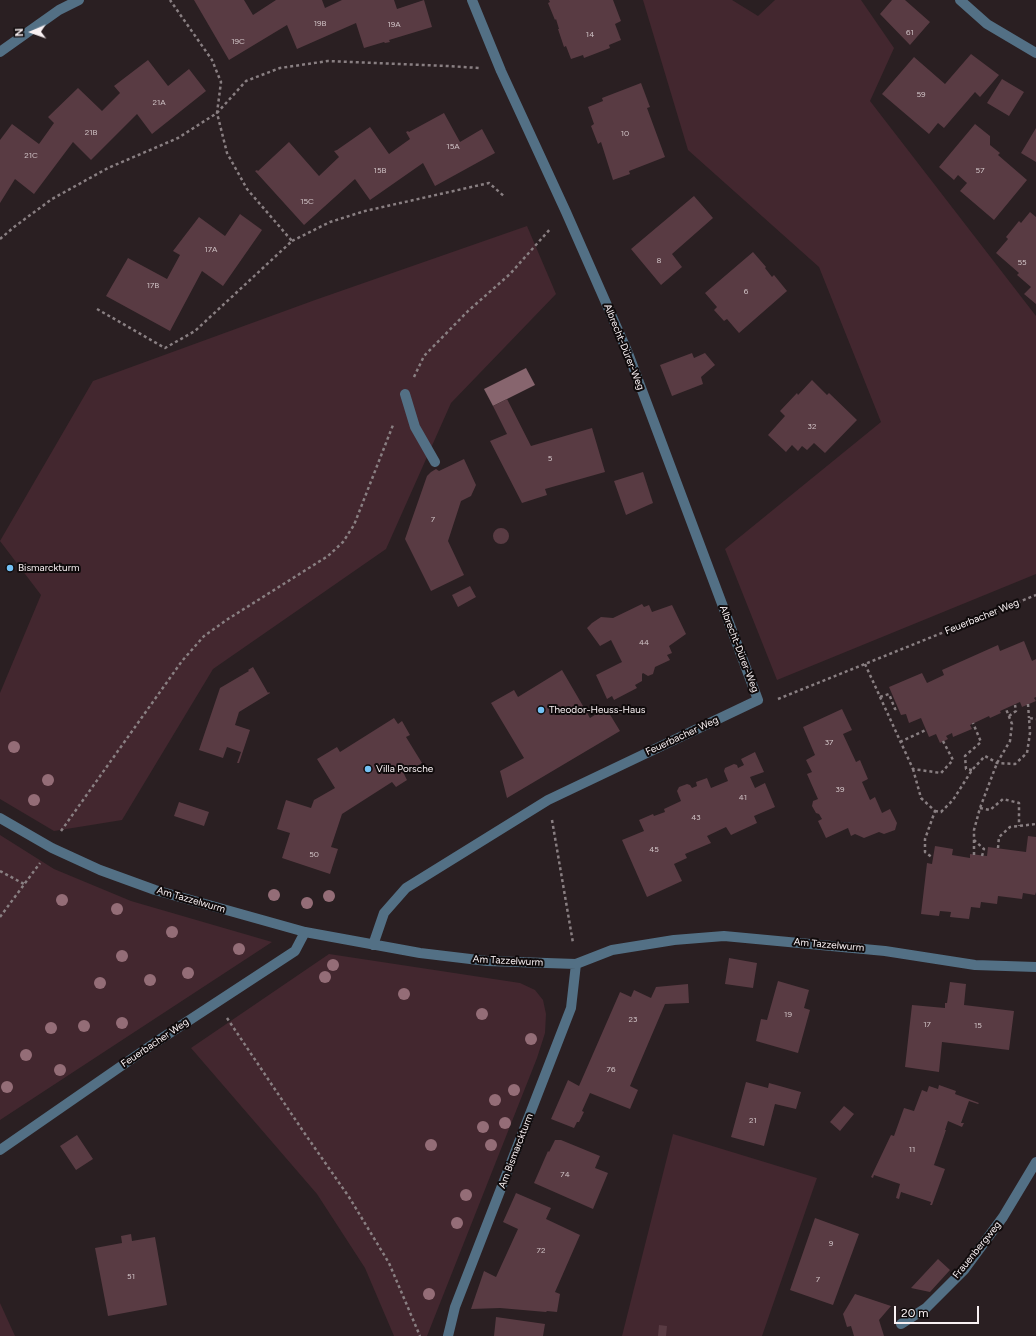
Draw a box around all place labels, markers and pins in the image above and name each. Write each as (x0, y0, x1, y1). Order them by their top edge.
place label: Bismarckturm (18, 562, 80, 574)
marker: Bismarckturm (5, 563, 15, 573)
place label: Theodor-Heuss-Haus (549, 704, 645, 716)
marker: Theodor-Heuss-Haus (536, 705, 546, 715)
place label: Villa Porsche (376, 763, 433, 775)
marker: Villa Porsche (363, 764, 373, 774)

